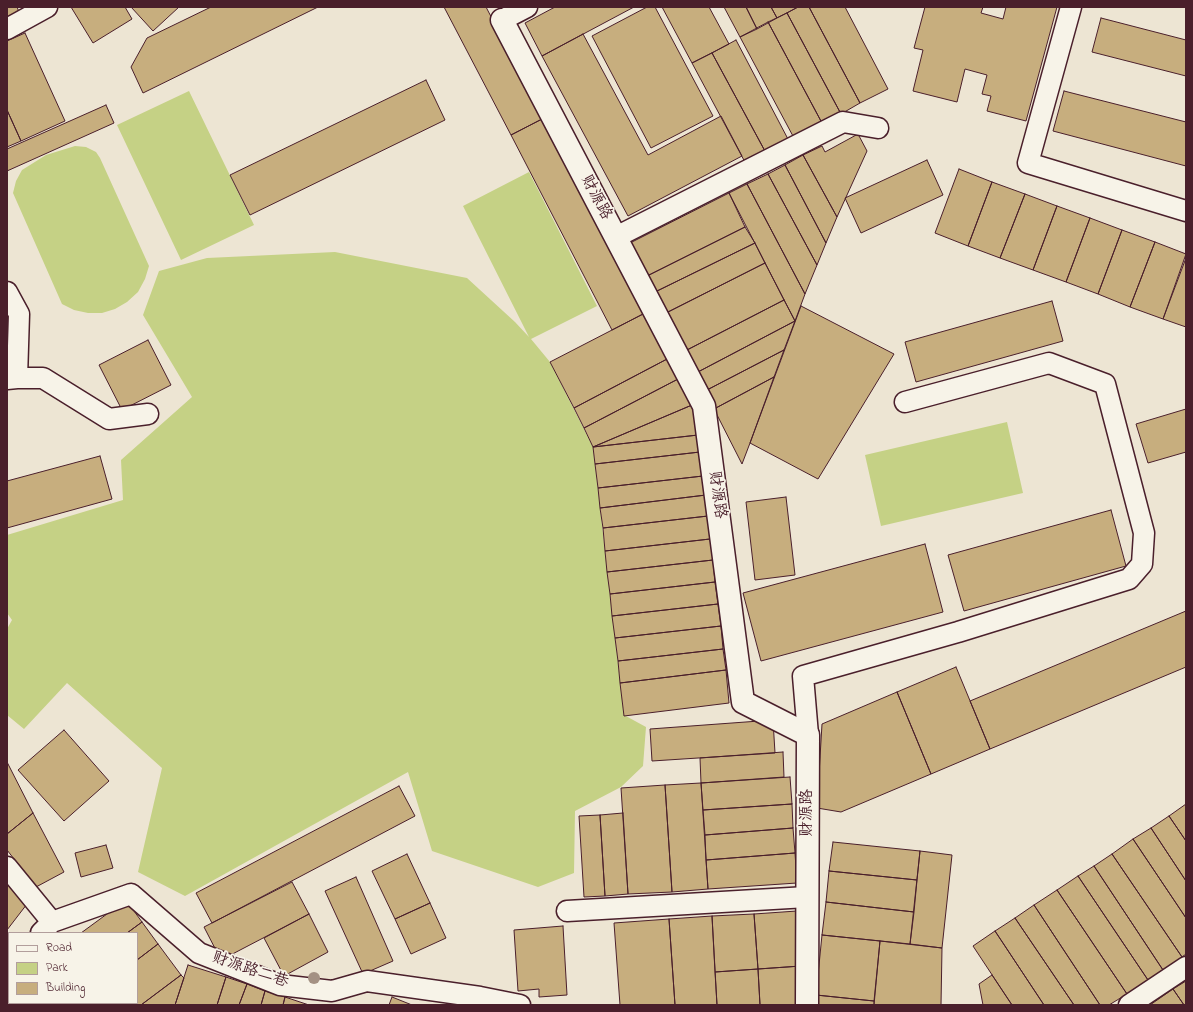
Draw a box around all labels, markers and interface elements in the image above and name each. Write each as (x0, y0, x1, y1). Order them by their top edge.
street label: 财源路 (575, 172, 615, 224)
street label: 财源路 (703, 470, 729, 520)
street label: 财源路 (798, 789, 818, 837)
legend (8, 932, 138, 1004)
text: Road (46, 939, 72, 957)
street label: 财源路二巷 (209, 949, 291, 993)
text: Park (46, 959, 68, 977)
text: Building (46, 979, 85, 997)

